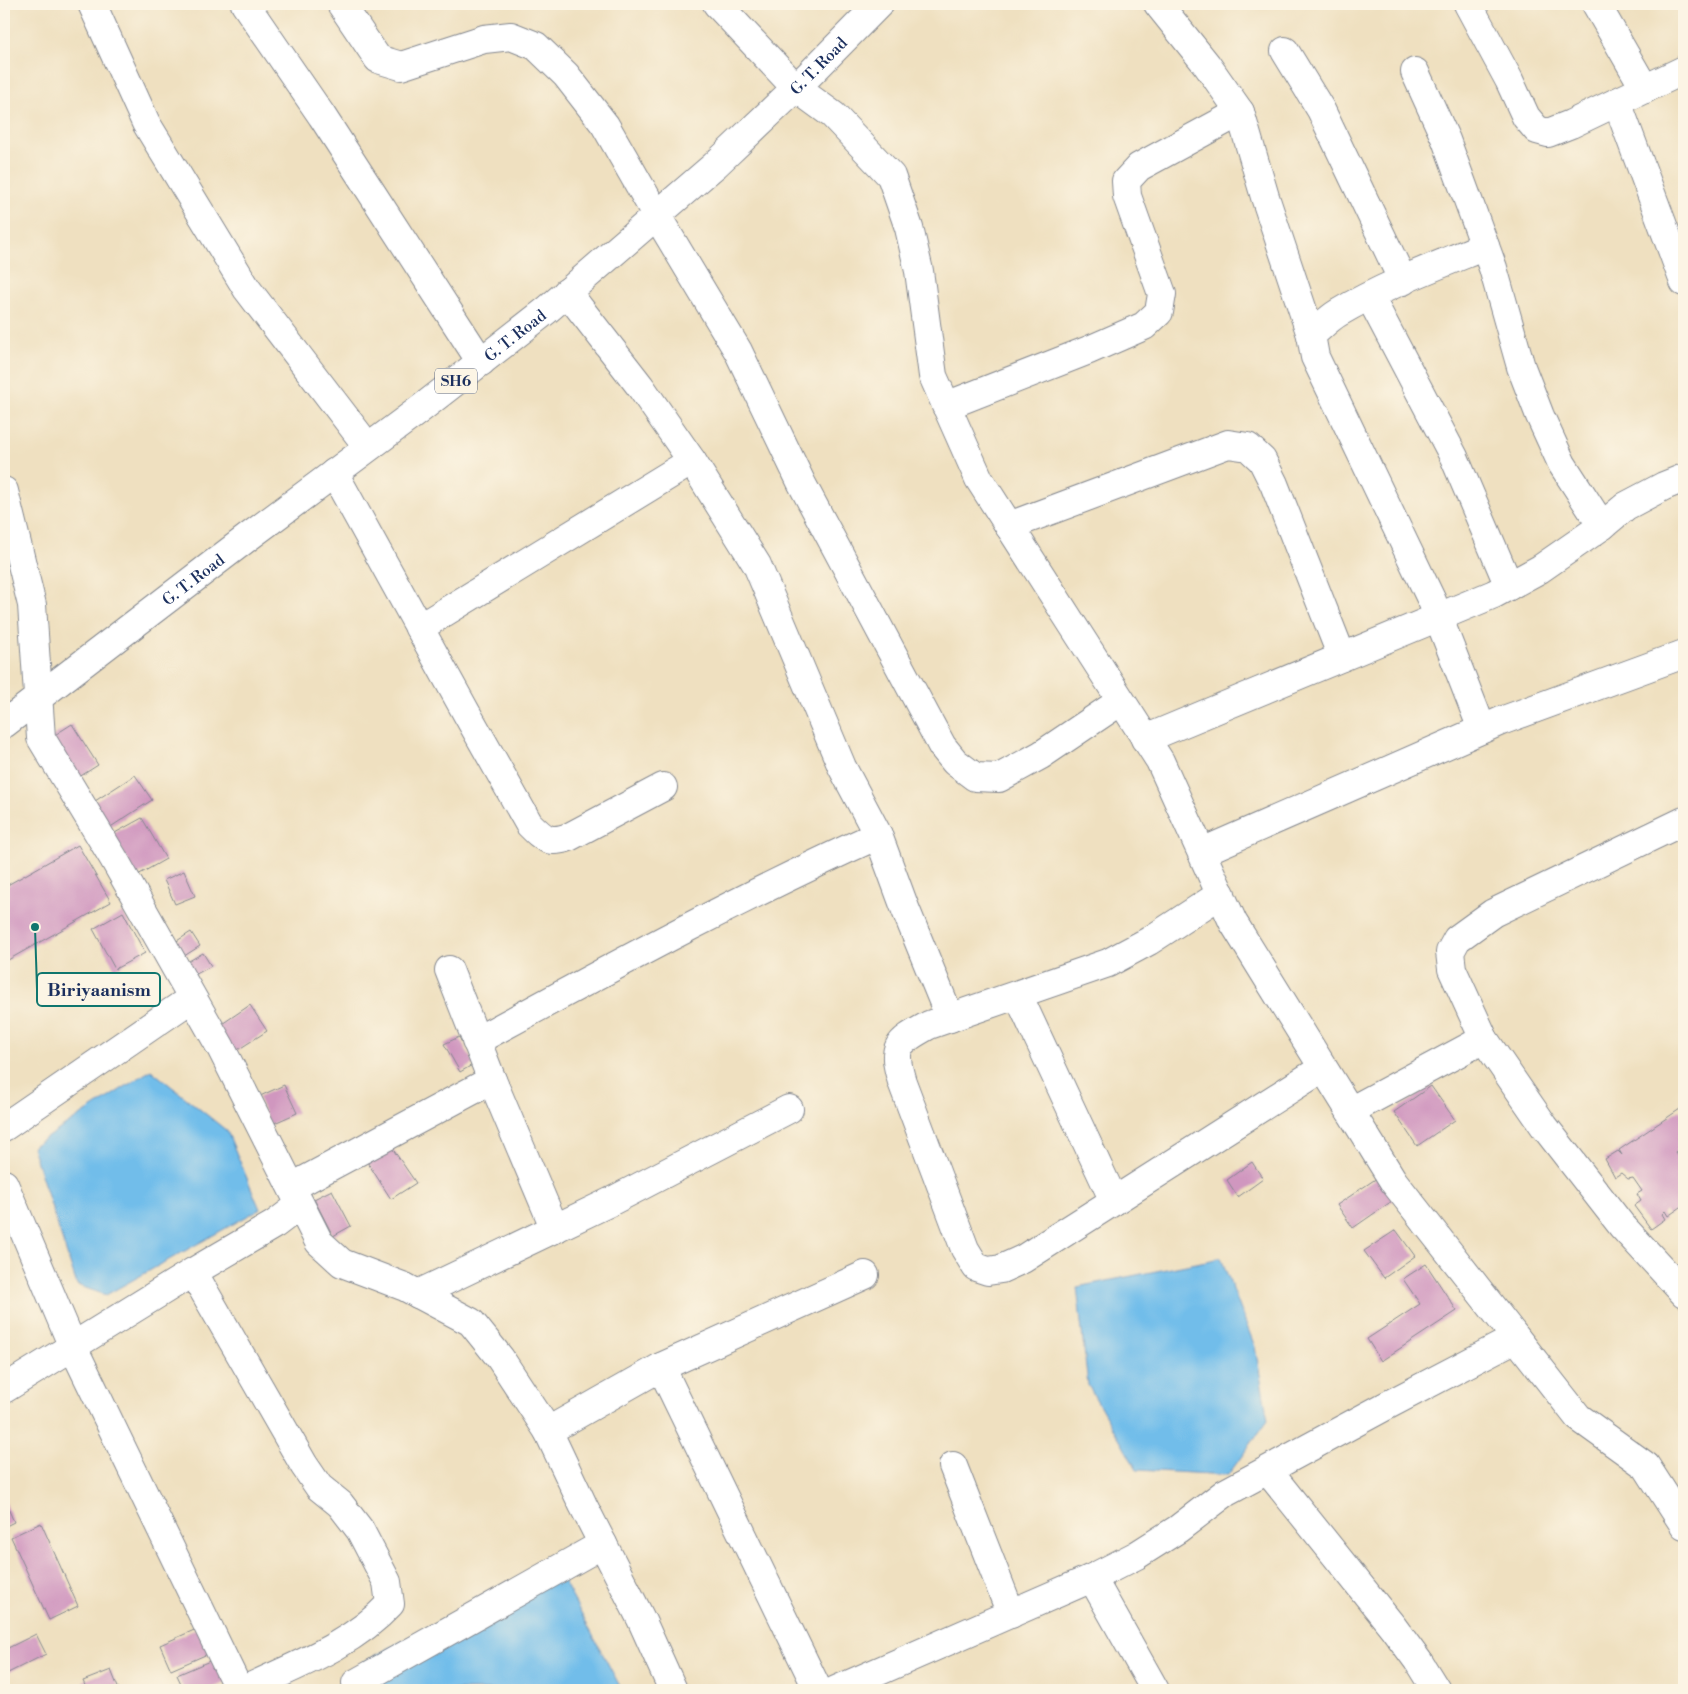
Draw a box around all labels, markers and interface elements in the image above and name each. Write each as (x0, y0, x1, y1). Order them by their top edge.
street label: G. T. Road (786, 33, 852, 99)
street label: G. T. Road (480, 306, 550, 366)
road number: SH6 (435, 368, 477, 394)
street label: G. T. Road (158, 550, 229, 610)
callout: Biriyaanism (37, 973, 160, 1006)
text: Biriyaanism (47, 979, 151, 1002)

